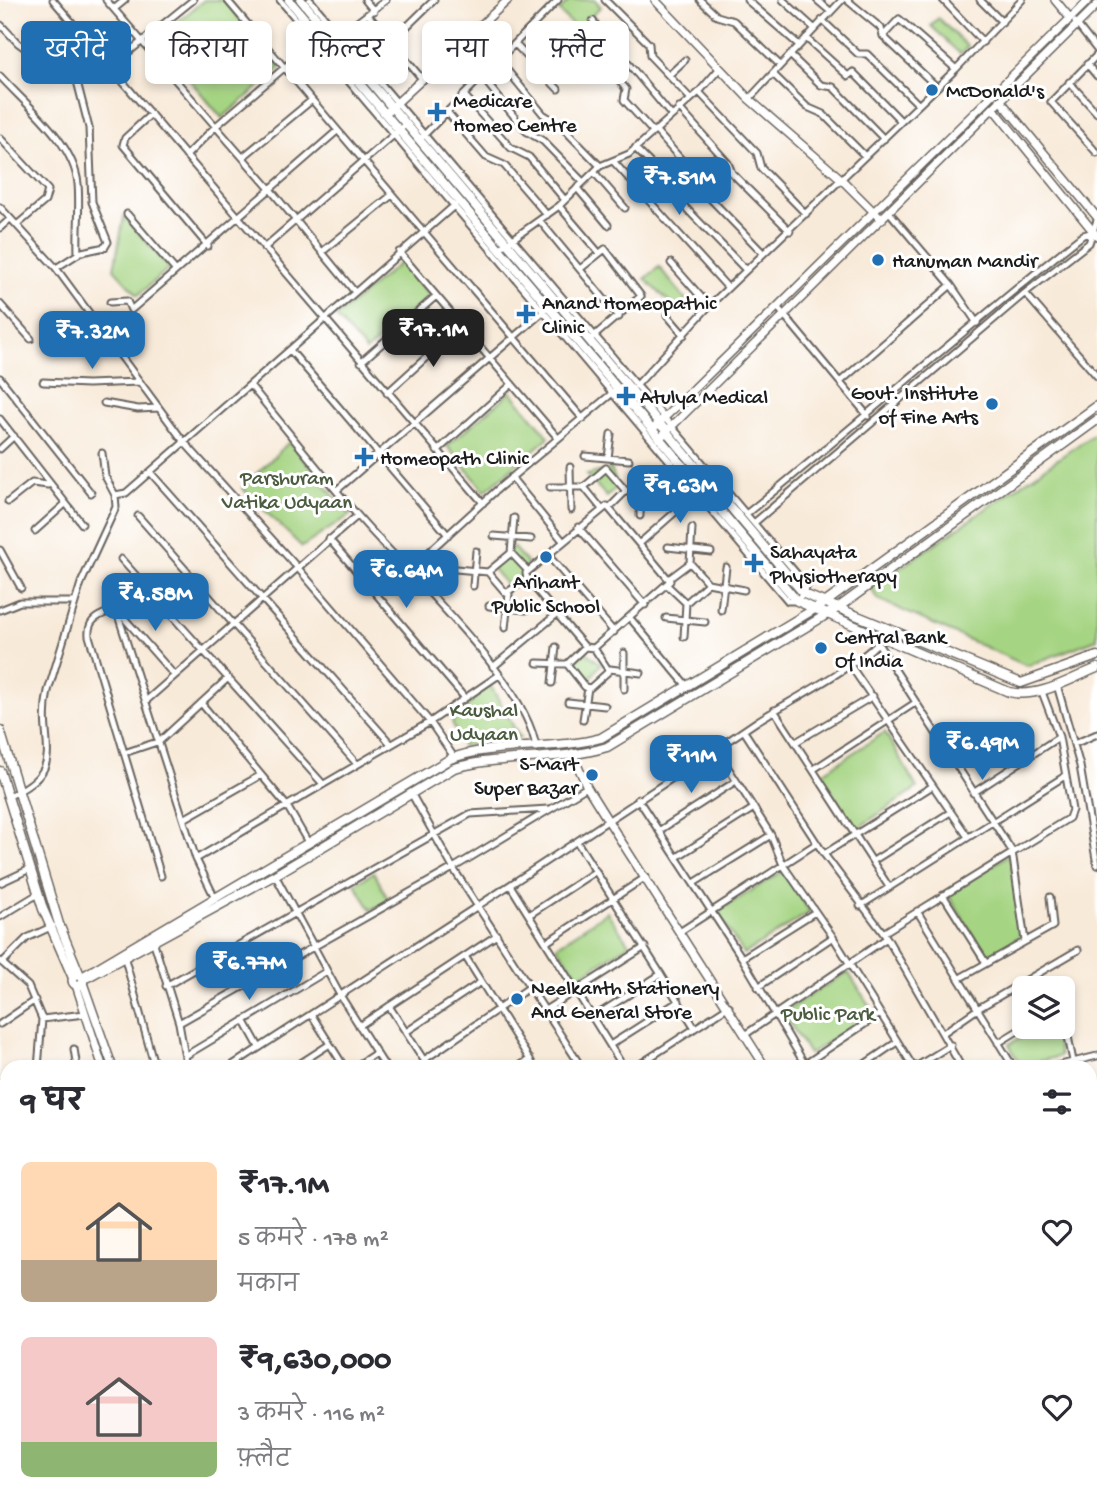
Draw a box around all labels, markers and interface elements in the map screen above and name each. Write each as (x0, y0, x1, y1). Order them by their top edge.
chip: खरीदें (21, 21, 131, 84)
chip: किराया (145, 21, 272, 84)
chip: फ़िल्टर (286, 21, 408, 84)
chip: नया (422, 21, 512, 84)
chip: फ़्लैट (526, 21, 629, 84)
place label: McDonald's (946, 81, 1045, 106)
marker: McDonald's (924, 82, 940, 98)
place label: Medicare Homeo Centre (453, 91, 578, 140)
marker: Medicare Homeo Centre (427, 102, 447, 122)
pin: ₹7.51M (622, 158, 736, 217)
text: ₹7.51M (643, 166, 715, 193)
place label: Hanuman Mandir (892, 251, 1039, 276)
marker: Hanuman Mandir (870, 252, 886, 268)
place label: Anand Homeopathic Clinic (542, 293, 717, 342)
marker: Anand Homeopathic Clinic (516, 304, 536, 324)
pin: ₹17.1M (376, 310, 490, 369)
pin: ₹7.32M (35, 312, 149, 371)
text: ₹17.1M (398, 318, 468, 345)
text: ₹7.32M (55, 320, 129, 347)
place label: Govt. Institute of Fine Arts (851, 383, 979, 432)
place label: Atulya Medical (640, 387, 768, 412)
marker: Atulya Medical (618, 388, 634, 404)
marker: Govt. Institute of Fine Arts (984, 396, 1000, 412)
marker: Homeopath Clinic (354, 447, 374, 467)
place label: Homeopath Clinic (380, 448, 529, 473)
pin: ₹9.63M (623, 466, 737, 525)
park label: Parshuram Vatika Udyaan (221, 468, 352, 517)
text: ₹9.63M (643, 474, 717, 501)
place label: Sahayata Physiotherapy (769, 542, 897, 591)
marker: Arihant Public School (538, 549, 554, 565)
pin: ₹6.64M (349, 550, 463, 610)
marker: Sahayata Physiotherapy (744, 553, 764, 573)
text: ₹6.64M (369, 559, 443, 586)
place label: Arihant Public School (491, 572, 600, 621)
pin: ₹4.58M (98, 574, 212, 633)
text: ₹4.58M (118, 582, 192, 609)
place label: Central Bank Of India (835, 627, 949, 676)
marker: Central Bank Of India (813, 640, 829, 656)
park label: Kaushal Udyaan (450, 700, 518, 749)
pin: ₹6.49M (925, 722, 1039, 782)
text: ₹6.49M (945, 731, 1019, 758)
pin: ₹11M (650, 736, 732, 795)
text: ₹11M (666, 744, 716, 771)
place label: S-Mart Super Bazar (474, 754, 580, 803)
marker: S-Mart Super Bazar (584, 767, 600, 783)
pin: ₹6.77M (192, 942, 306, 1002)
text: ₹6.77M (212, 951, 286, 978)
map controls (1012, 976, 1075, 1039)
button: layers (1012, 976, 1075, 1039)
place label: Neelkanth Stationery And General Store (531, 978, 719, 1027)
marker: Neelkanth Stationery And General Store (509, 991, 525, 1007)
park label: Public Park (780, 1004, 878, 1029)
icon: filters (1038, 1083, 1076, 1121)
text: 9 घर (21, 1087, 83, 1122)
text: ₹17.1M (238, 1170, 329, 1205)
icon: home (77, 1190, 161, 1274)
icon: heart (1038, 1213, 1076, 1251)
text: 5 कमरे · 178 m² (238, 1227, 389, 1254)
text: मकान (238, 1273, 299, 1300)
text: ₹9,630,000 (238, 1345, 391, 1380)
icon: home (77, 1365, 161, 1449)
icon: heart (1038, 1388, 1076, 1426)
text: 3 कमरे · 116 m² (238, 1402, 385, 1429)
text: फ़्लैट (238, 1448, 290, 1475)

